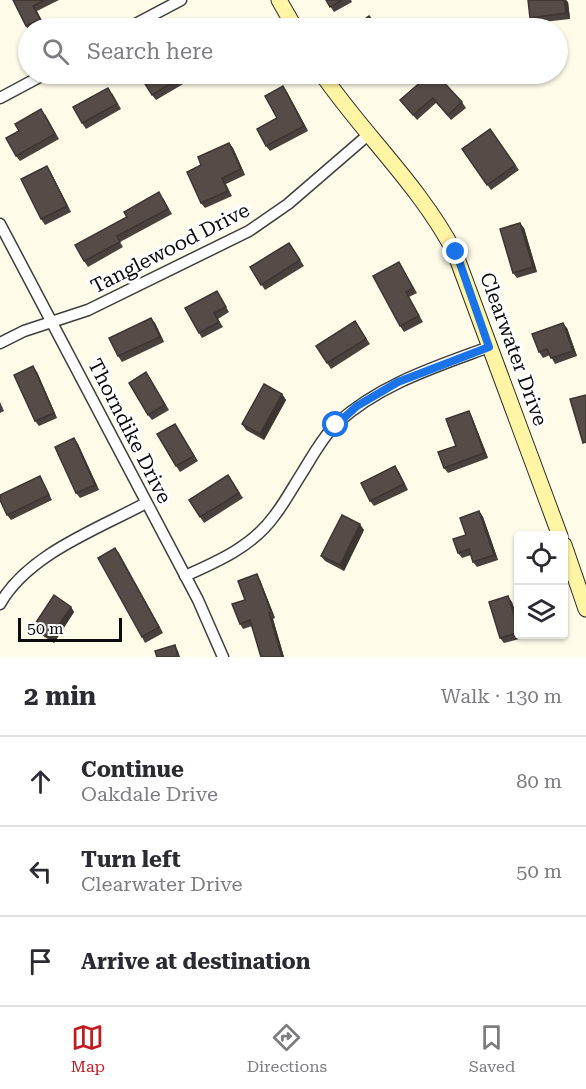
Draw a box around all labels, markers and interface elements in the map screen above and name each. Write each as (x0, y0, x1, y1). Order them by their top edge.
search box (18, 18, 568, 84)
icon: search (39, 35, 72, 68)
text: Search here (87, 39, 213, 64)
street label: Tanglewood Drive (87, 198, 253, 298)
route end (442, 238, 468, 264)
street label: Clearwater Drive (475, 269, 553, 429)
street label: Thorndike Drive (83, 355, 177, 507)
route start (322, 411, 348, 437)
map controls (514, 531, 568, 639)
button: locate (514, 531, 568, 585)
button: layers (514, 585, 568, 639)
scale bar (18, 615, 122, 642)
text: 50 m (27, 619, 64, 638)
text: 2 min (24, 681, 96, 711)
text: Walk · 130 m (441, 684, 562, 708)
text: Continue (81, 757, 184, 782)
icon: ahead (24, 765, 57, 798)
text: 80 m (516, 769, 562, 793)
text: Oakdale Drive (81, 782, 218, 806)
text: Turn left (81, 847, 181, 872)
icon: left (24, 855, 57, 888)
text: 50 m (516, 859, 562, 883)
text: Clearwater Drive (81, 872, 242, 896)
icon: arrive (24, 945, 57, 978)
text: Arrive at destination (81, 949, 310, 974)
tab: Map (71, 1021, 105, 1076)
tab: Directions (247, 1021, 327, 1076)
tab: Saved (469, 1021, 515, 1076)

